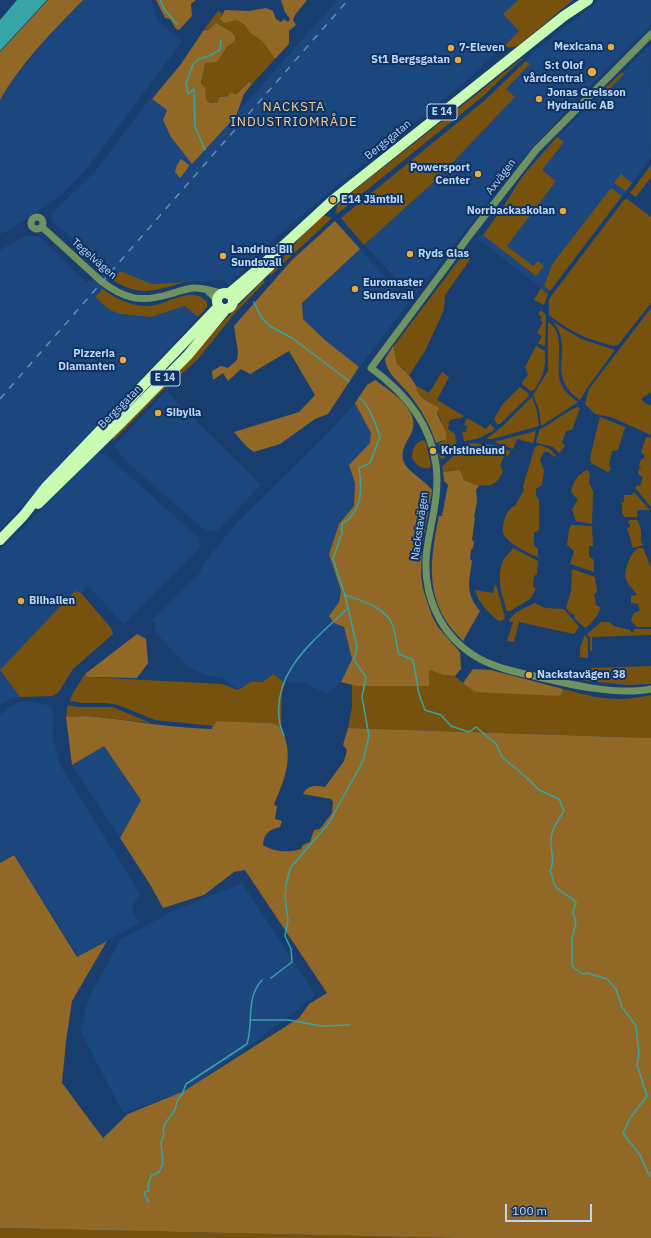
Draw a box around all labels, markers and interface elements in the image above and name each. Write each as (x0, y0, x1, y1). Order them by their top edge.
place label: Mexicana (554, 40, 603, 54)
place label: 7-Eleven (459, 41, 505, 55)
marker: Mexicana (606, 42, 616, 52)
marker: 7-Eleven (446, 43, 456, 53)
place label: St1 Bergsgatan (371, 53, 450, 67)
marker: St1 Bergsgatan (453, 55, 463, 65)
place label: S:t Olof vårdcentral (523, 59, 583, 85)
marker: S:t Olof vårdcentral (586, 66, 598, 78)
place label: Jonas Grelsson Hydraulic AB (547, 86, 626, 112)
marker: Jonas Grelsson Hydraulic AB (534, 94, 544, 104)
district label: NACKSTA INDUSTRIOMRÅDE (231, 99, 357, 130)
road number: E 14 (427, 104, 457, 120)
street label: Bergsgatan (362, 117, 414, 163)
street label: Axvägen (483, 156, 519, 198)
place label: Powersport Center (410, 161, 470, 187)
marker: Powersport Center (473, 169, 483, 179)
place label: E14 Jämtbil (341, 193, 403, 207)
marker: E14 Jämtbil (328, 195, 338, 205)
place label: Norrbackaskolan (467, 204, 555, 218)
marker: Norrbackaskolan (558, 206, 568, 216)
street label: Tegelvägen (69, 236, 119, 282)
place label: Landrins Bil Sundsvall (231, 243, 292, 269)
place label: Ryds Glas (418, 247, 469, 261)
marker: Ryds Glas (405, 249, 415, 259)
marker: Landrins Bil Sundsvall (218, 251, 228, 261)
place label: Euromaster Sundsvall (363, 276, 423, 302)
marker: Euromaster Sundsvall (350, 284, 360, 294)
place label: Pizzeria Diamanten (58, 347, 115, 373)
marker: Pizzeria Diamanten (118, 355, 128, 365)
road number: E 14 (150, 370, 180, 386)
street label: Bergsgatan (96, 383, 144, 431)
place label: Sibylla (166, 406, 201, 420)
marker: Sibylla (153, 408, 163, 418)
place label: Kristinelund (441, 444, 505, 458)
marker: Kristinelund (428, 446, 438, 456)
street label: Nackstavägen (409, 491, 431, 561)
place label: Bilhallen (29, 594, 75, 608)
marker: Bilhallen (16, 596, 26, 606)
place label: Nackstavägen 38 (537, 668, 626, 682)
marker: Nackstavägen 38 (524, 670, 534, 680)
scale bar (507, 1196, 594, 1222)
text: 100 m (512, 1203, 547, 1218)

